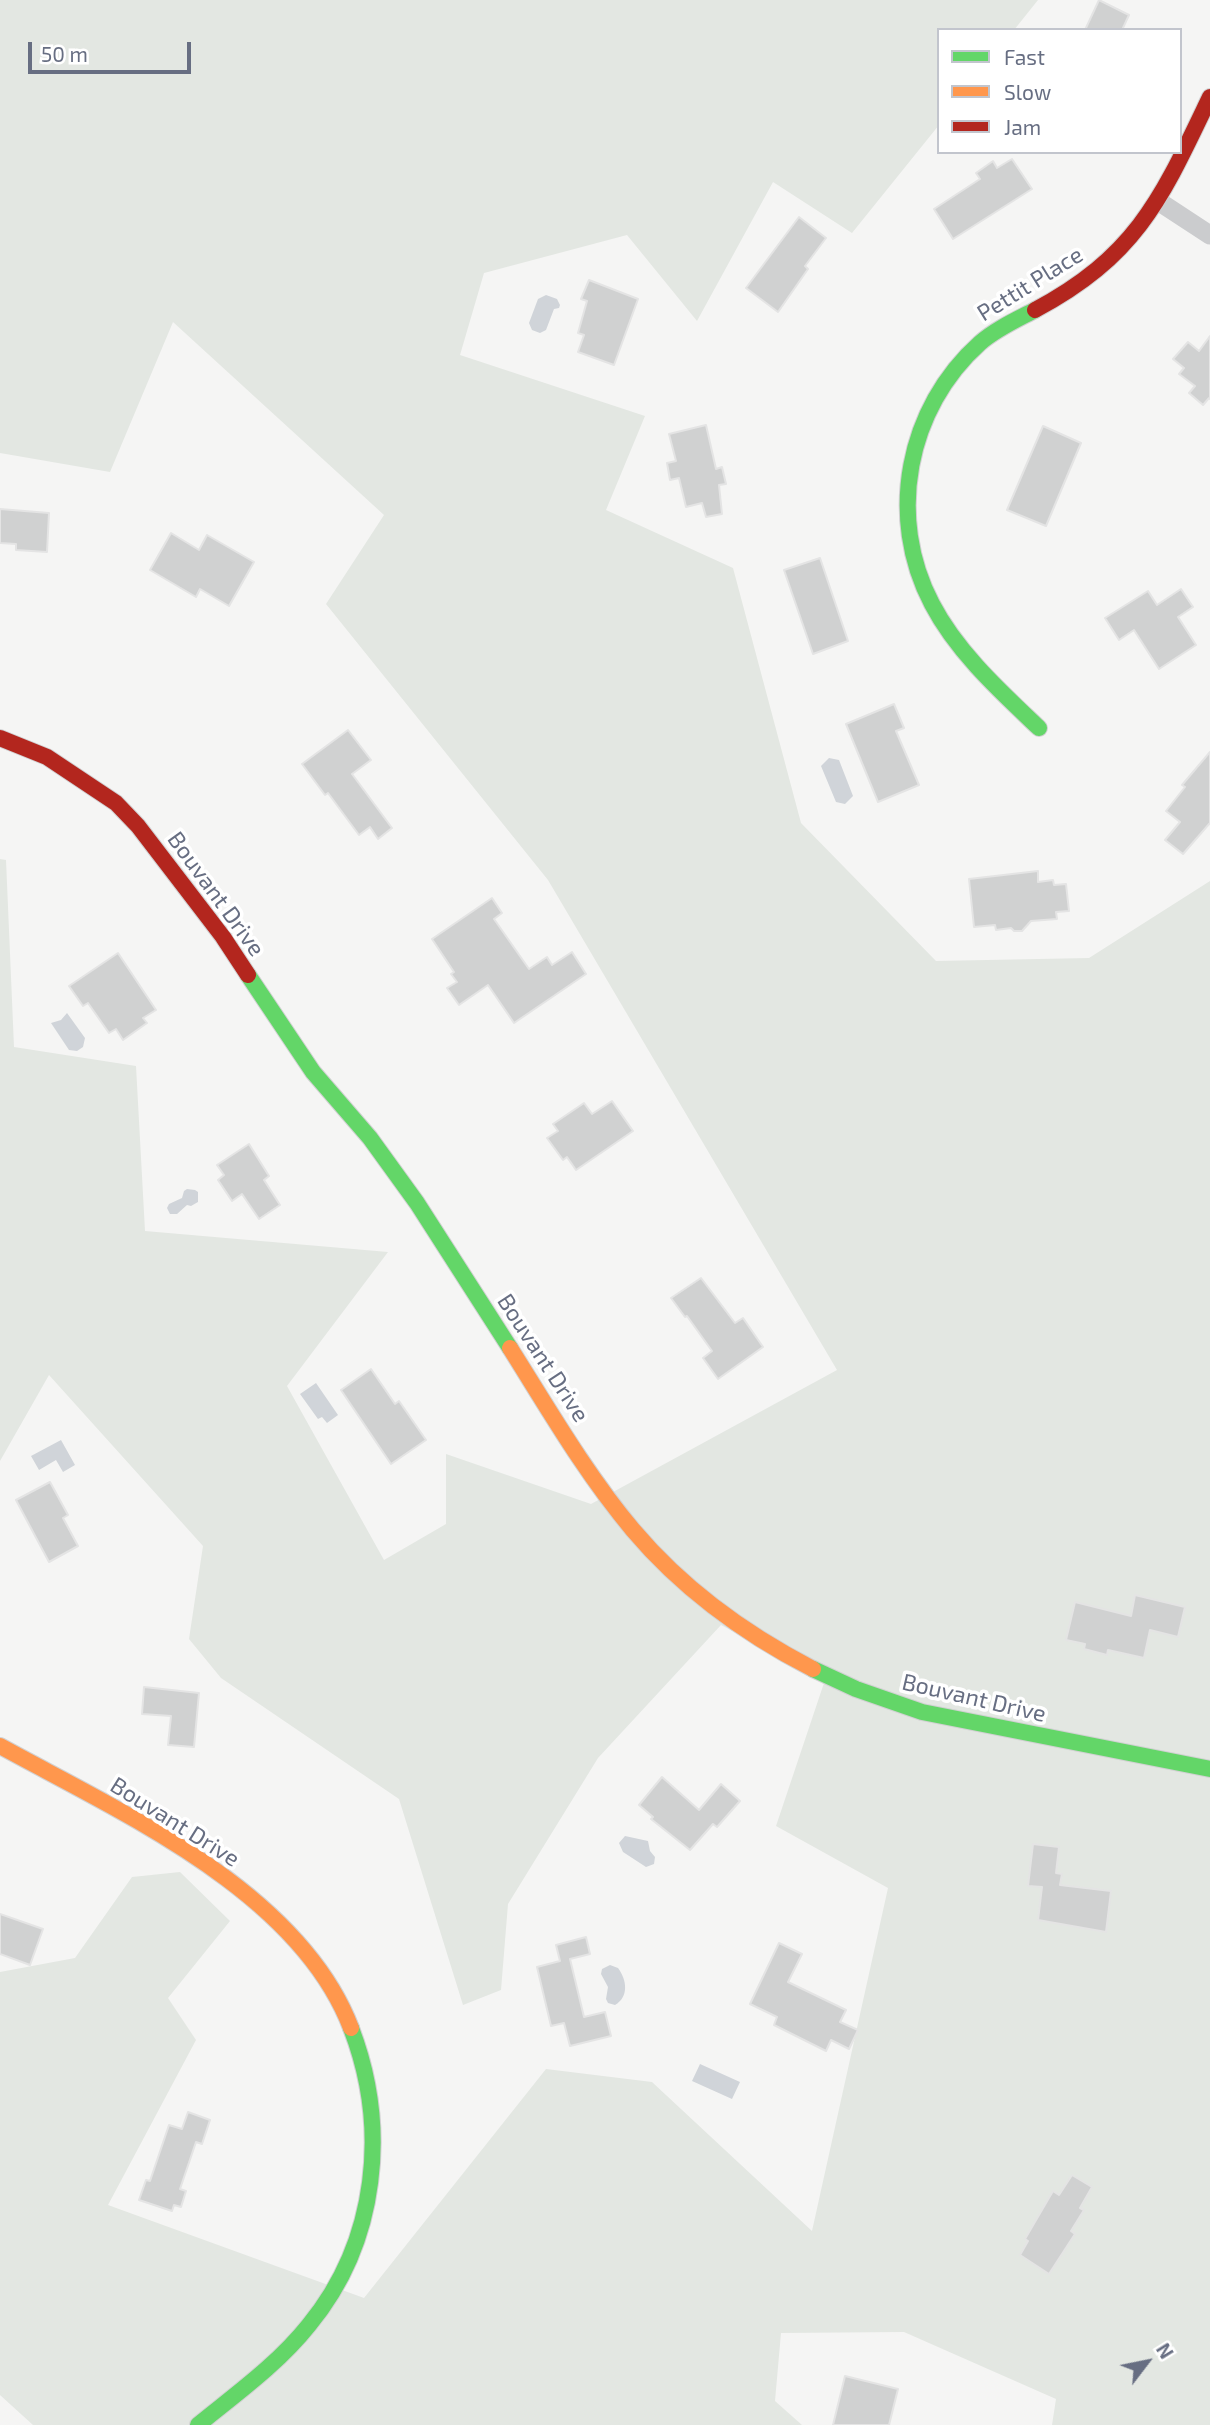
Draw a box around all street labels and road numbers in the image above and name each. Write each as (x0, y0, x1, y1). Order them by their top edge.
street label: Pettit Place (972, 241, 1088, 327)
street label: Bouvant Drive (162, 826, 270, 962)
street label: Bouvant Drive (491, 1289, 595, 1427)
street label: Bouvant Drive (899, 1668, 1049, 1728)
street label: Bouvant Drive (105, 1771, 245, 1873)

